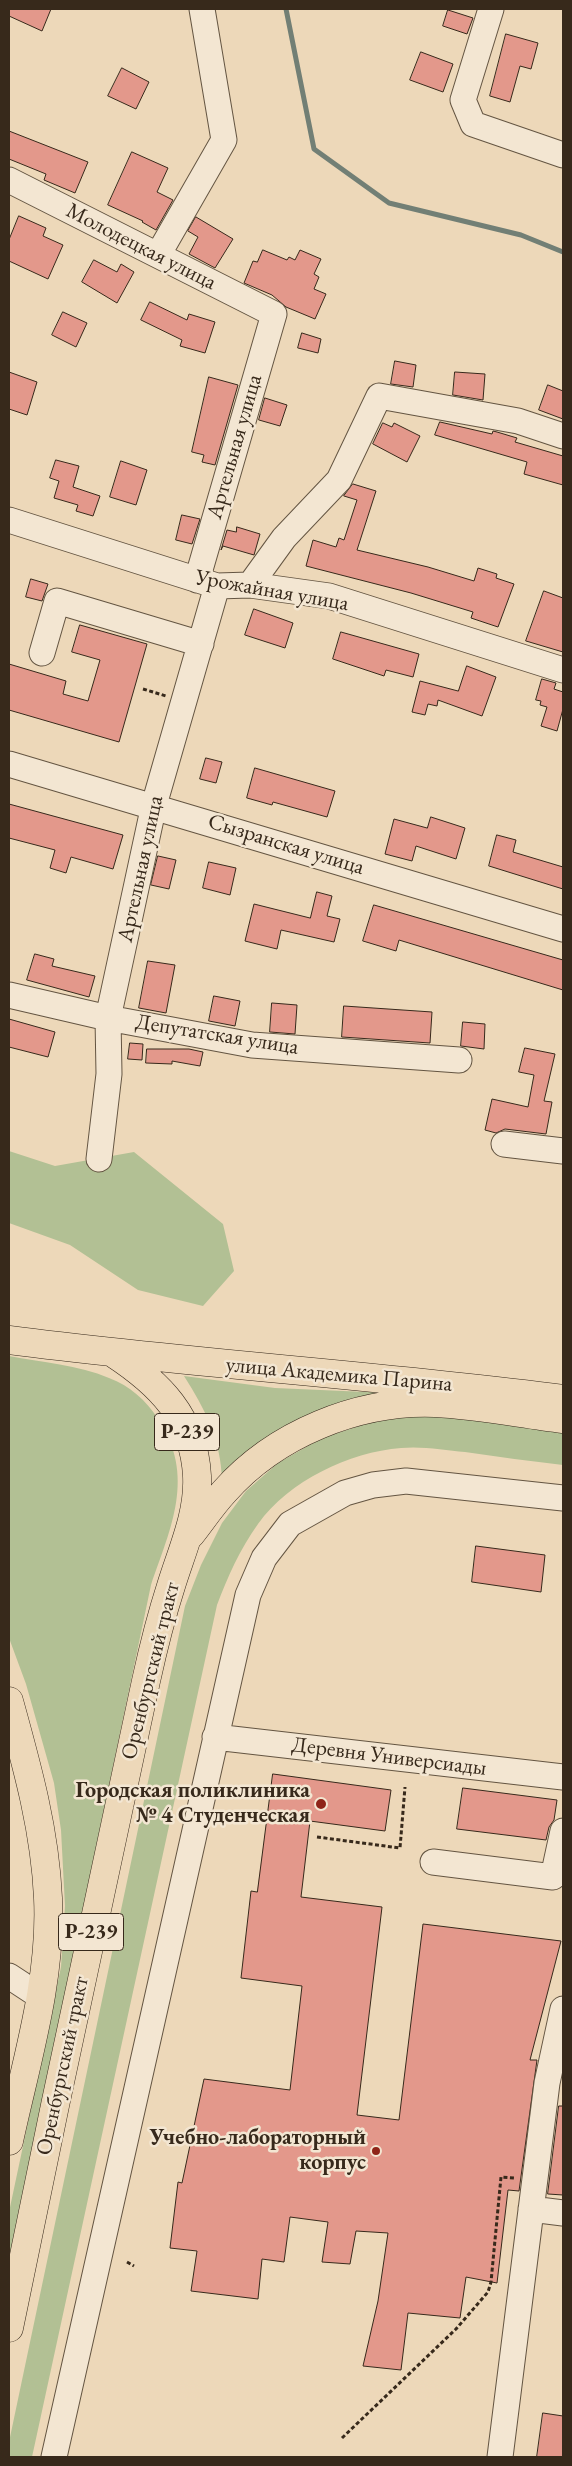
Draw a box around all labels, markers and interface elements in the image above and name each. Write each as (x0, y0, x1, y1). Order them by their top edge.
street label: Молодецкая улица (61, 198, 221, 296)
street label: Артельная улица (202, 372, 268, 522)
street label: Урожайная улица (193, 565, 351, 617)
street label: Артельная улица (113, 793, 169, 945)
street label: Сызранская улица (205, 809, 367, 881)
street label: Депутатская улица (134, 1009, 300, 1061)
street label: улица Академика Парина (225, 1352, 453, 1398)
road number: Р-239 (154, 1414, 220, 1450)
street label: Оренбургский тракт (116, 1579, 186, 1763)
street label: Деревня Универсиады (290, 1732, 488, 1782)
place label: Городская поликлиника № 4 Студенческая (75, 1778, 310, 1830)
marker: Городская поликлиника № 4 Студенческая (314, 1797, 328, 1811)
road number: Р-239 (58, 1914, 124, 1950)
street label: Оренбургский тракт (31, 1974, 95, 2158)
place label: Учебно-лабораторный корпус (150, 2125, 366, 2176)
marker: Учебно-лабораторный корпус (370, 2145, 382, 2157)

